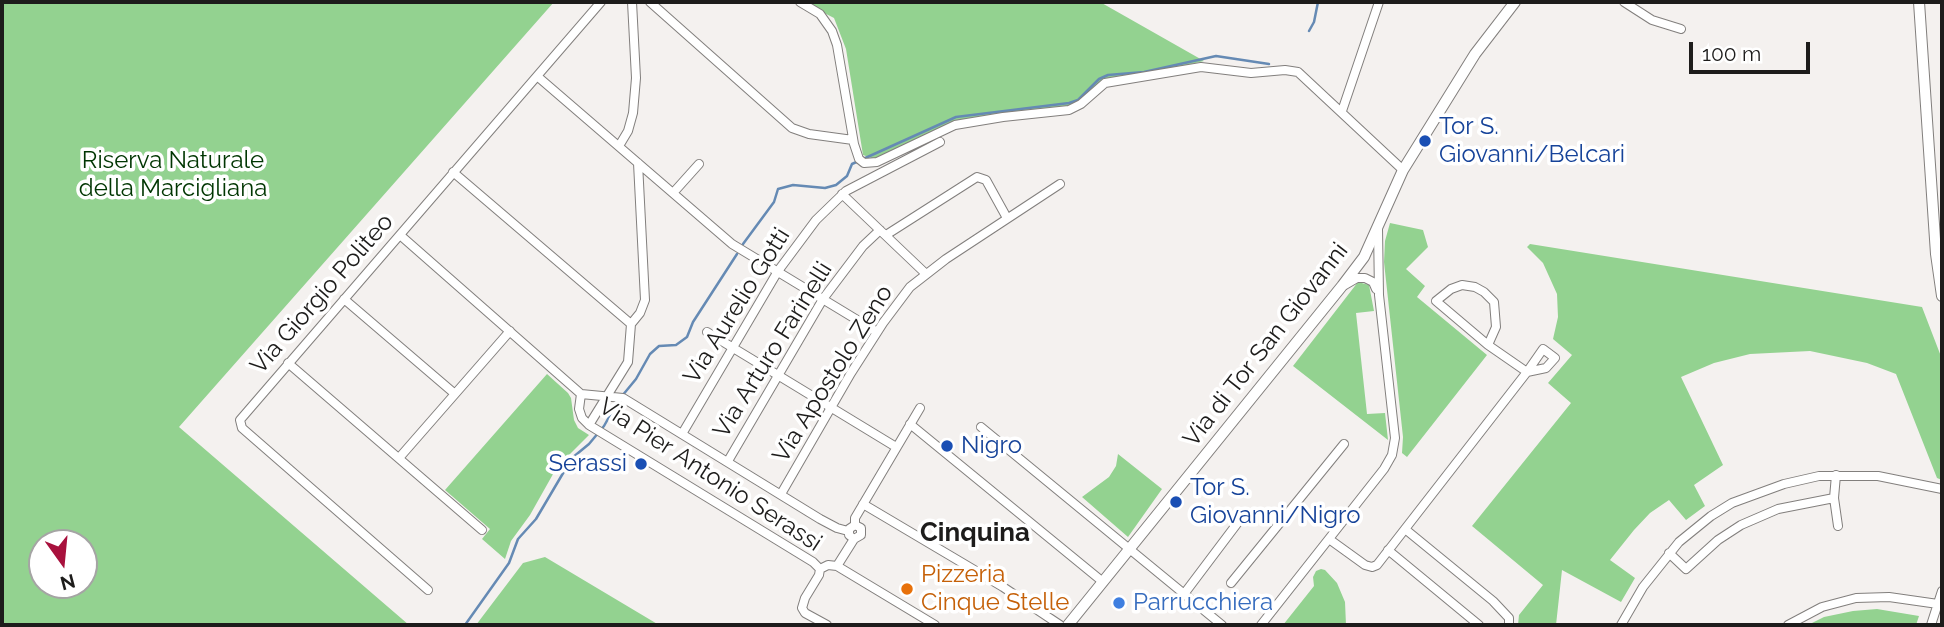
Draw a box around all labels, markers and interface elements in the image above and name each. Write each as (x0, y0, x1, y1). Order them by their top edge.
scale bar (1692, 28, 1813, 72)
text: 100 m (1702, 41, 1761, 66)
place label: Tor S. Giovanni/Belcari (1439, 113, 1625, 169)
marker: Tor S. Giovanni/Belcari (1417, 133, 1433, 149)
park label: Riserva Naturale della Marcigliana (79, 147, 267, 203)
street label: Via Giorgio Politeo (245, 208, 399, 380)
street label: Via Aurelio Gotti (678, 223, 796, 389)
street label: Via di Tor San Giovanni (1178, 237, 1354, 453)
street label: Via Arturo Farinelli (707, 257, 839, 443)
street label: Via Apostolo Zeno (767, 280, 899, 468)
street label: Via Pier Antonio Serassi (593, 392, 827, 558)
place label: Nigro (961, 432, 1022, 460)
marker: Nigro (939, 438, 955, 454)
place label: Serassi (548, 450, 627, 478)
marker: Serassi (633, 456, 649, 472)
place label: Tor S. Giovanni/Nigro (1190, 474, 1360, 530)
marker: Tor S. Giovanni/Nigro (1168, 494, 1184, 510)
district label: Cinquina (920, 517, 1030, 549)
north arrow (28, 529, 98, 599)
place label: Pizzeria Cinque Stelle (921, 561, 1069, 617)
text: N (58, 570, 78, 595)
marker: Pizzeria Cinque Stelle (899, 581, 915, 597)
place label: Parrucchiera (1133, 589, 1273, 617)
marker: Parrucchiera (1111, 595, 1127, 611)

